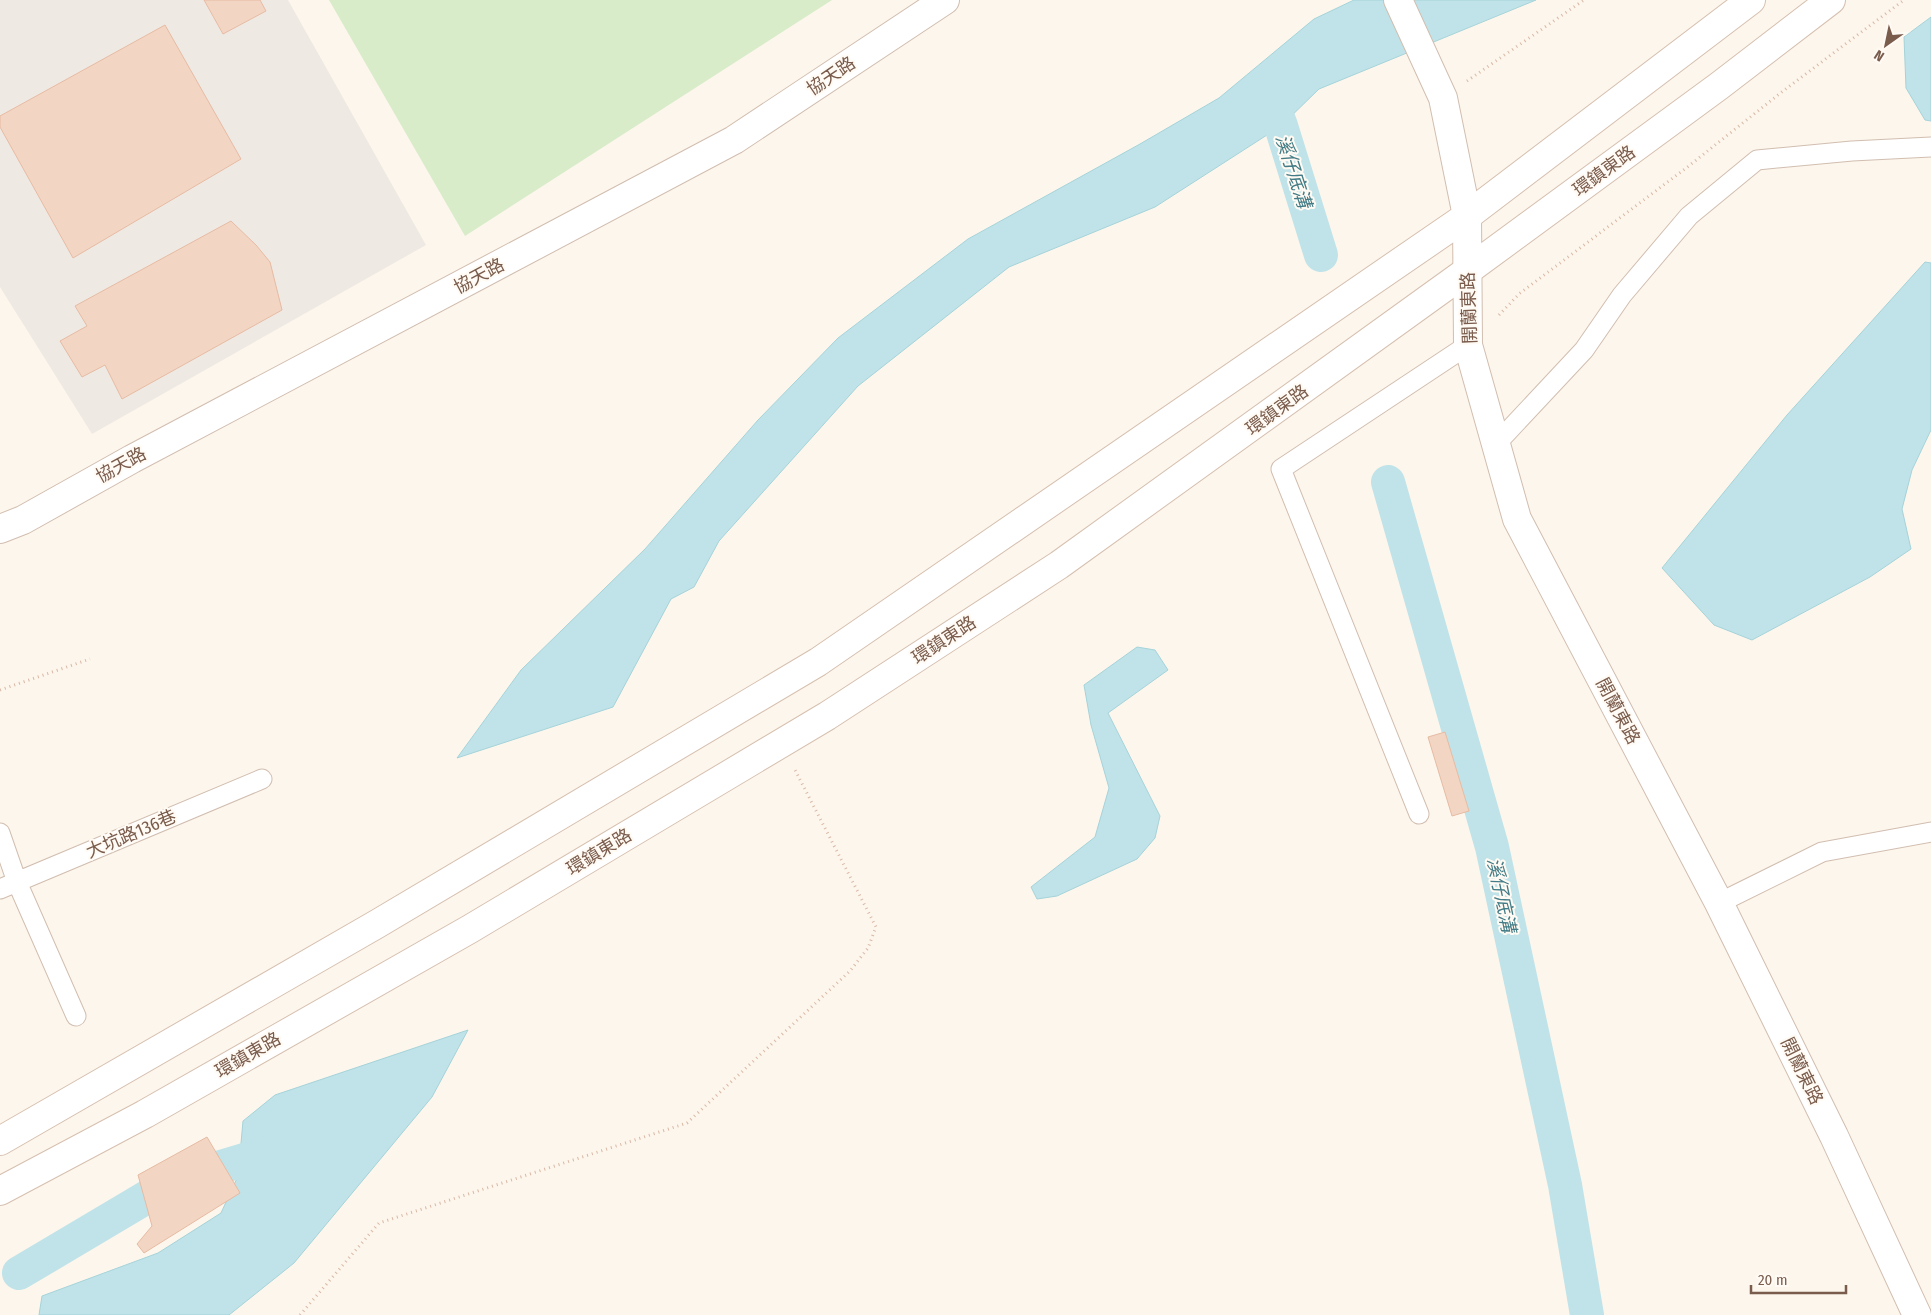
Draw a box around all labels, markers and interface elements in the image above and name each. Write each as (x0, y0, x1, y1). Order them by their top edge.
north arrow (1861, 20, 1911, 70)
text: N (1871, 46, 1887, 65)
street label: 協天路 (802, 52, 860, 100)
water label: 溪仔底溝 (1271, 131, 1317, 214)
street label: 環鎮東路 (1568, 141, 1640, 201)
street label: 協天路 (450, 254, 508, 298)
street label: 開蘭東路 (1457, 272, 1481, 344)
street label: 環鎮東路 (1241, 380, 1313, 440)
street label: 協天路 (92, 442, 150, 488)
street label: 環鎮東路 (908, 611, 980, 669)
street label: 開蘭東路 (1591, 674, 1645, 748)
street label: 大坑路136巷 (82, 805, 180, 863)
street label: 環鎮東路 (562, 824, 636, 880)
water label: 溪仔底溝 (1482, 856, 1521, 938)
street label: 環鎮東路 (211, 1027, 285, 1083)
street label: 開蘭東路 (1776, 1034, 1828, 1108)
scale bar (1751, 1262, 1846, 1294)
text: 20 m (1758, 1271, 1788, 1289)

